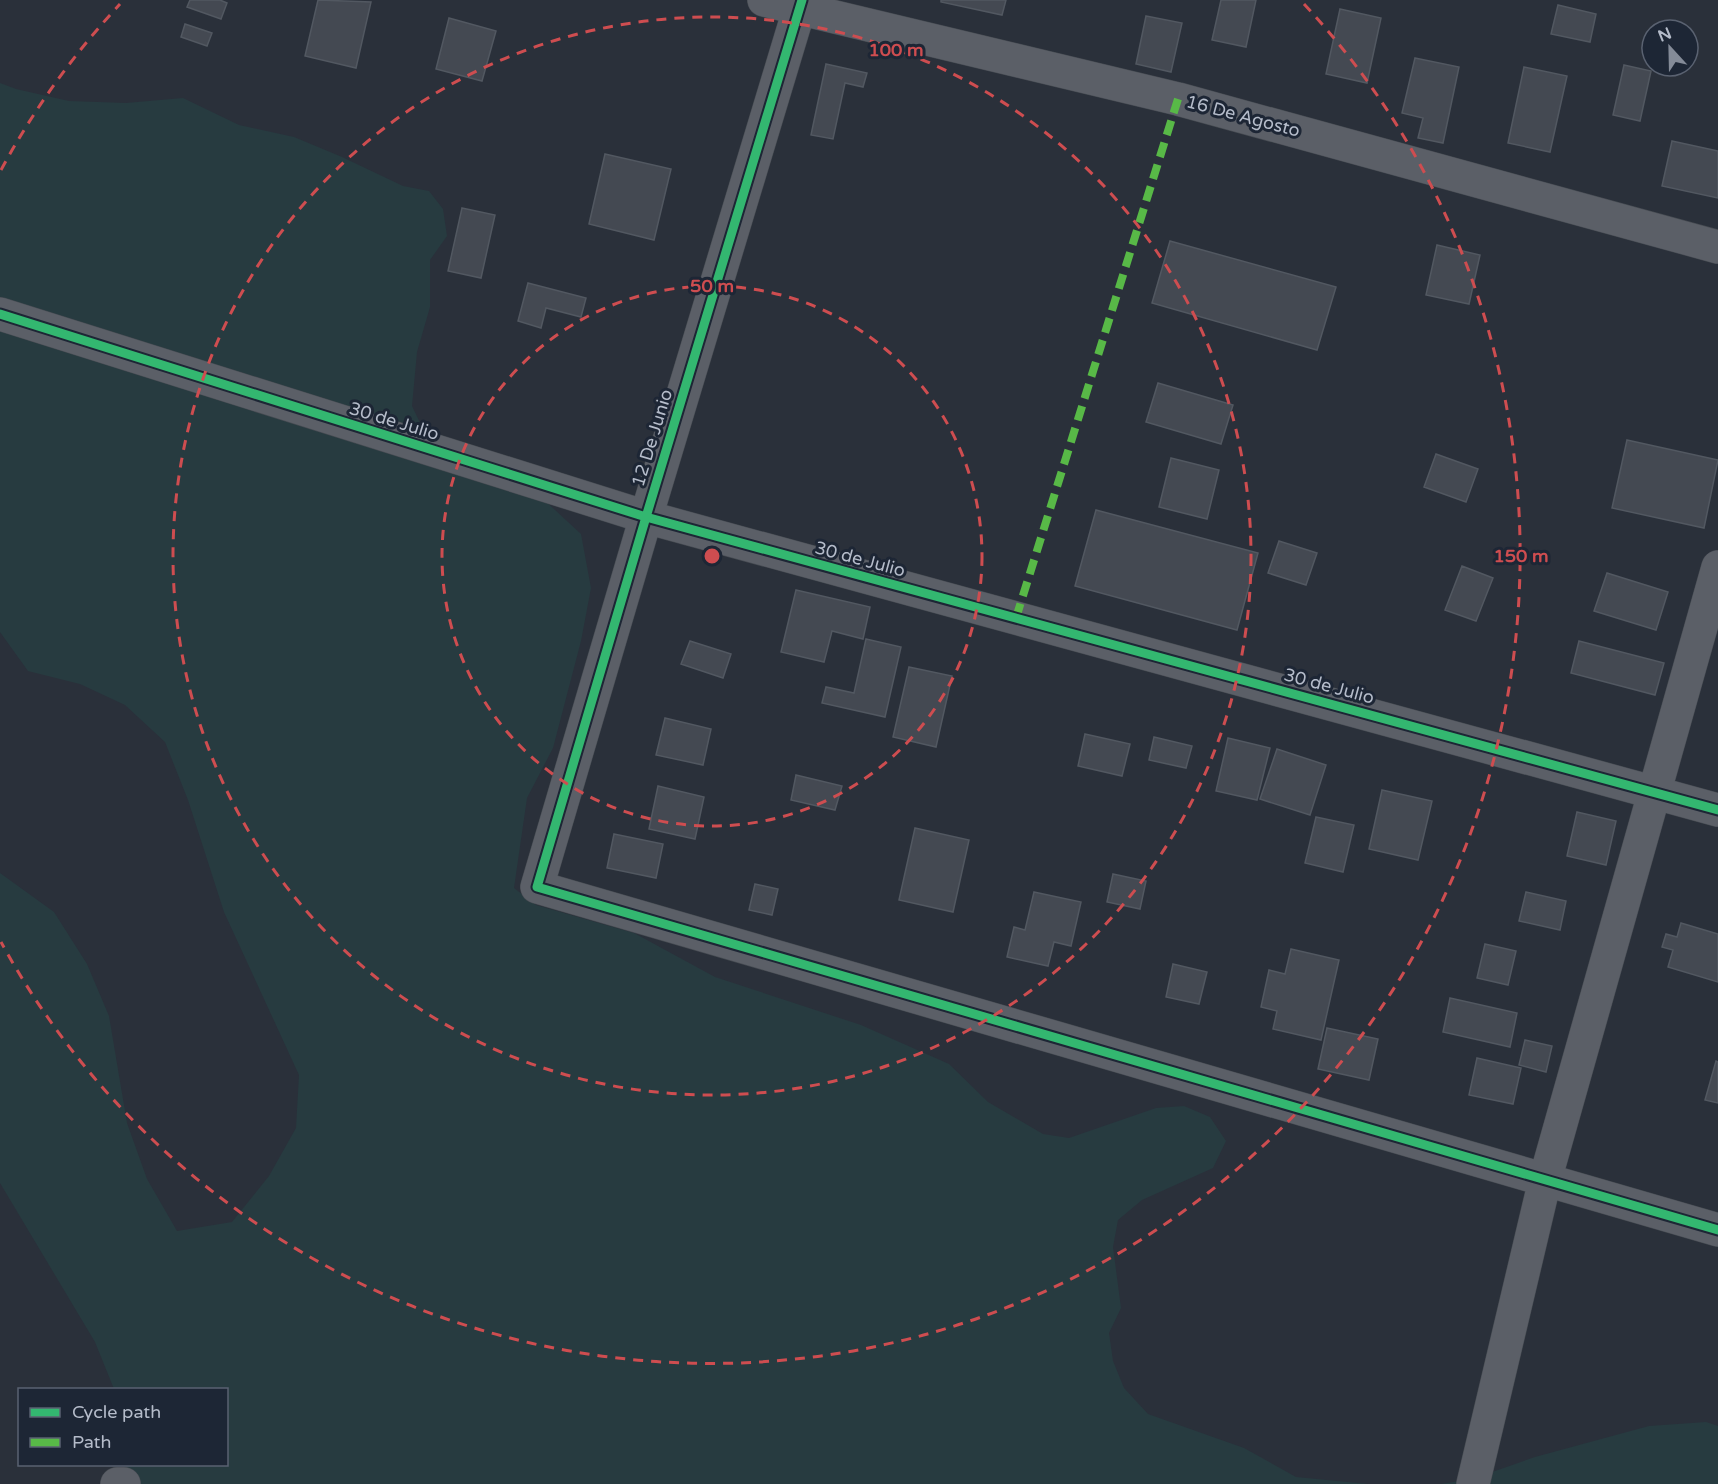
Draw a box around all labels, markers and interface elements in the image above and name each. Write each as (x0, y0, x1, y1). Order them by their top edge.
north arrow (1640, 18, 1700, 78)
text: N (1655, 23, 1674, 47)
text: 100 m (868, 39, 924, 61)
street label: 16 De Agosto (1184, 90, 1302, 142)
text: 50 m (690, 275, 734, 297)
street label: 12 De Junio (627, 386, 677, 490)
street label: 30 de Julio (346, 397, 442, 445)
street label: 30 de Julio (812, 536, 908, 582)
text: 150 m (1493, 545, 1549, 567)
centre of rings (702, 546, 722, 566)
street label: 30 de Julio (1281, 663, 1377, 709)
legend (18, 1388, 228, 1466)
text: Cycle path (72, 1401, 161, 1423)
text: Path (72, 1431, 111, 1453)

